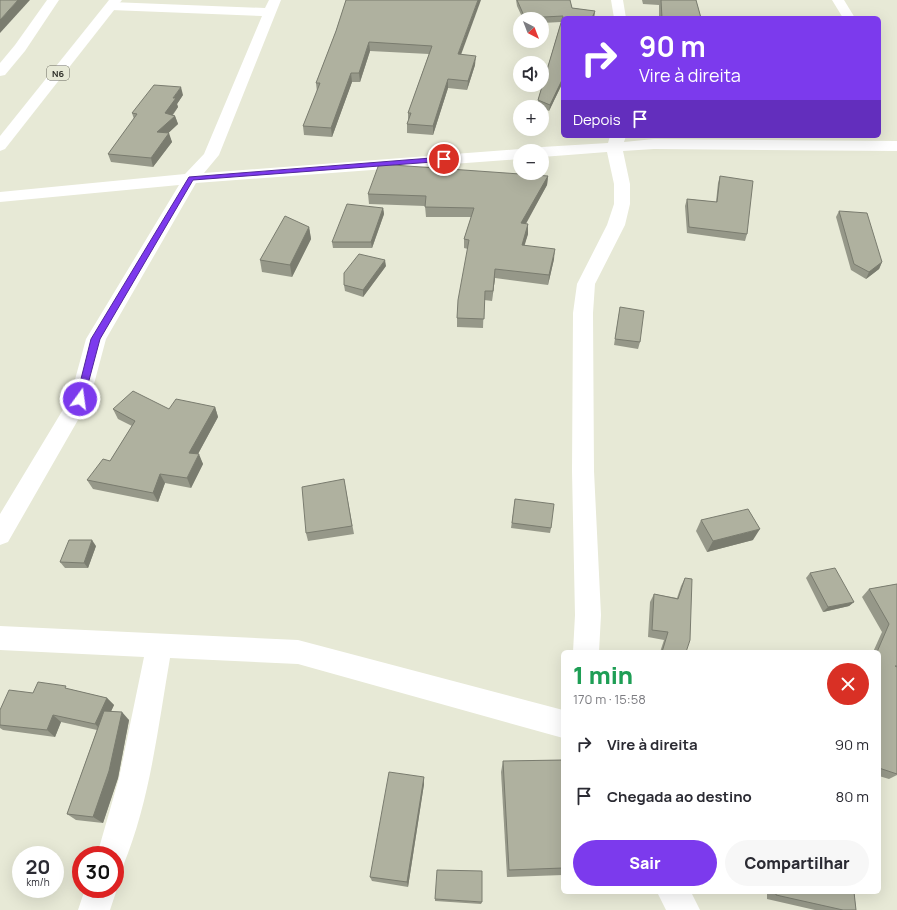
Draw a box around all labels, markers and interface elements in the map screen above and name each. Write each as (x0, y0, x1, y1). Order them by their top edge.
north arrow (513, 12, 549, 48)
map controls (513, 12, 549, 180)
text: 90 m (639, 27, 706, 65)
icon: right (573, 32, 625, 84)
button: sound (513, 56, 549, 92)
text: Vire à direita (639, 63, 741, 87)
road number: N6 (47, 66, 69, 80)
button: + (513, 100, 549, 136)
icon: arrive (629, 108, 651, 130)
text: Depois (573, 109, 621, 130)
pin (427, 142, 461, 176)
button: − (513, 144, 549, 180)
icon: arrive (433, 148, 455, 170)
position arrow (59, 378, 101, 420)
text: 1 min (573, 658, 633, 691)
button: close (827, 663, 869, 705)
text: 170 m · 15:58 (573, 690, 646, 708)
icon: right (573, 733, 595, 755)
text: Vire à direita (607, 734, 698, 755)
text: 90 m (835, 734, 869, 755)
icon: arrive (573, 785, 595, 807)
text: Chegada ao destino (607, 786, 752, 807)
text: 80 m (835, 786, 869, 807)
button: Sair (573, 840, 717, 886)
button: Compartilhar (725, 840, 869, 886)
speed limit sign: 30 (72, 846, 124, 898)
text: 20 (25, 853, 51, 880)
text: km/h (26, 875, 50, 889)

